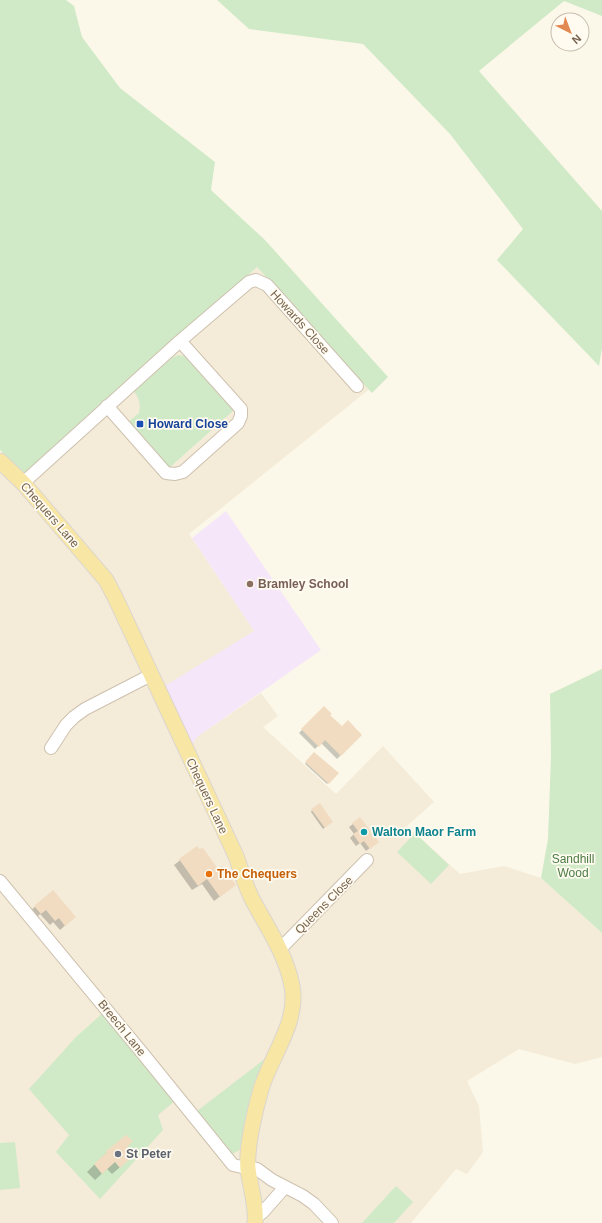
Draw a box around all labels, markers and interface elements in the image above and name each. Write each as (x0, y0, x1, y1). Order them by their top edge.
north arrow (550, 12, 590, 52)
text: N (570, 32, 584, 47)
street label: Howards Close (268, 287, 333, 357)
place label: Howard Close (148, 417, 228, 431)
marker: Howard Close (135, 419, 145, 429)
street label: Chequers Lane (18, 479, 82, 551)
place label: Bramley School (258, 577, 349, 591)
marker: Bramley School (245, 579, 255, 589)
street label: Chequers Lane (183, 756, 231, 836)
place label: Walton Maor Farm (372, 825, 476, 839)
marker: Walton Maor Farm (359, 827, 369, 837)
park label: Sandhill Wood (552, 852, 594, 880)
place label: The Chequers (217, 867, 297, 881)
marker: The Chequers (204, 869, 214, 879)
street label: Queens Close (292, 873, 356, 937)
street label: Breech Lane (95, 997, 149, 1059)
place label: St Peter (126, 1147, 172, 1161)
marker: St Peter (113, 1149, 123, 1159)

